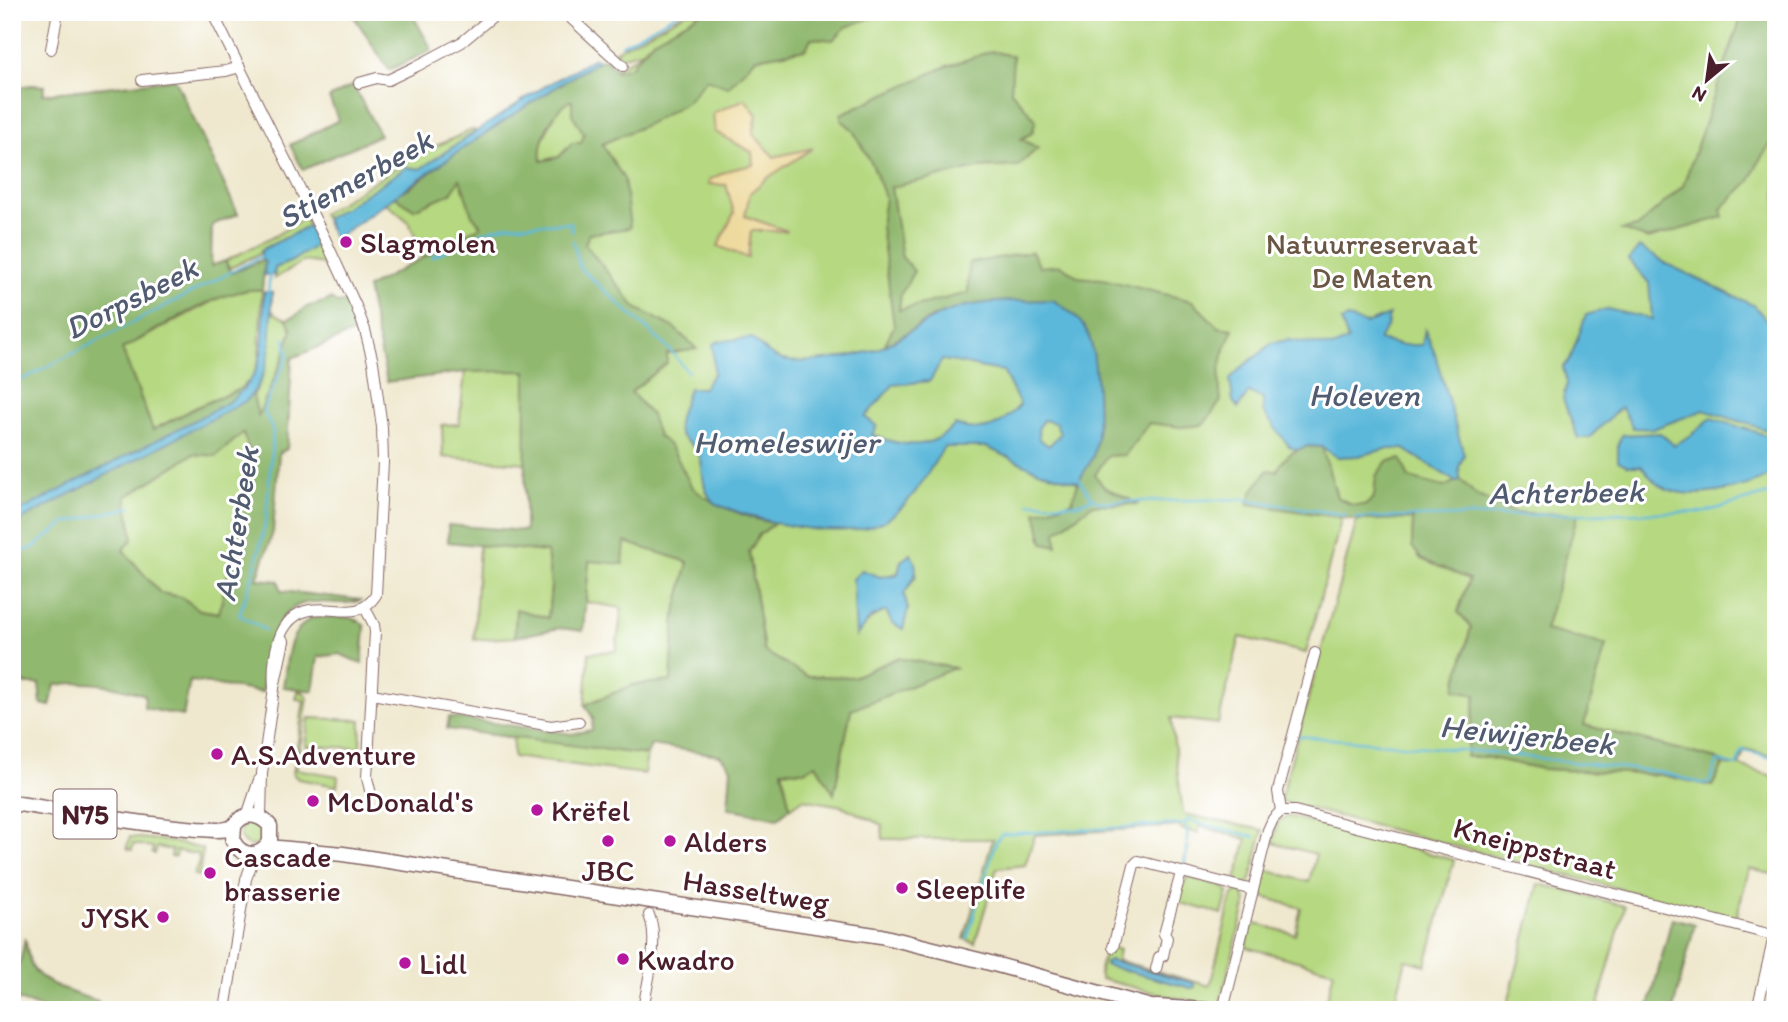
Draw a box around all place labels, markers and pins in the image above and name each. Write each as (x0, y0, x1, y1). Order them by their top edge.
place label: Slagmolen (360, 224, 496, 261)
marker: Slagmolen (338, 234, 354, 250)
place label: A.S.Adventure (231, 736, 416, 773)
marker: A.S.Adventure (209, 746, 225, 762)
place label: McDonald's (327, 783, 474, 820)
place label: Krëfel (551, 792, 631, 829)
marker: McDonald's (305, 793, 321, 809)
marker: Krëfel (529, 802, 545, 818)
place label: Alders (684, 823, 767, 860)
marker: JBC (600, 833, 616, 849)
marker: Alders (662, 833, 678, 849)
place label: Cascade brasserie (224, 838, 341, 909)
place label: JBC (582, 852, 634, 889)
marker: Cascade brasserie (202, 865, 218, 881)
place label: Sleeplife (916, 870, 1026, 907)
marker: Sleeplife (894, 880, 910, 896)
place label: JYSK (81, 899, 149, 936)
marker: JYSK (155, 909, 171, 925)
place label: Kwadro (637, 941, 735, 978)
place label: Lidl (419, 945, 467, 982)
marker: Kwadro (615, 951, 631, 967)
marker: Lidl (397, 955, 413, 971)

